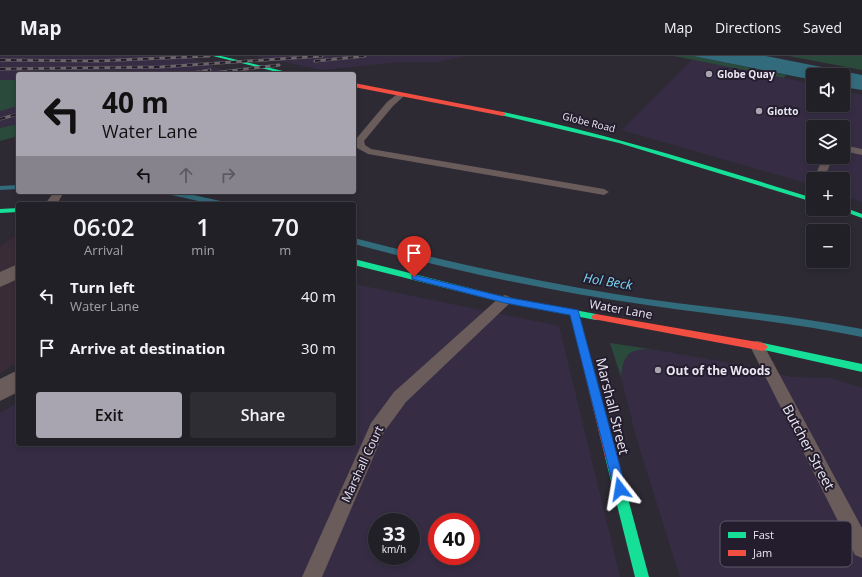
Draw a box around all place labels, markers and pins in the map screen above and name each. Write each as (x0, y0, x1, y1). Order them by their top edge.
place label: Globe Quay (717, 67, 775, 81)
marker: Globe Quay (704, 69, 714, 79)
place label: Giotto (767, 104, 798, 118)
marker: Giotto (754, 106, 764, 116)
pin (397, 236, 431, 277)
place label: Out of the Woods (666, 362, 770, 379)
marker: Out of the Woods (653, 365, 663, 375)

